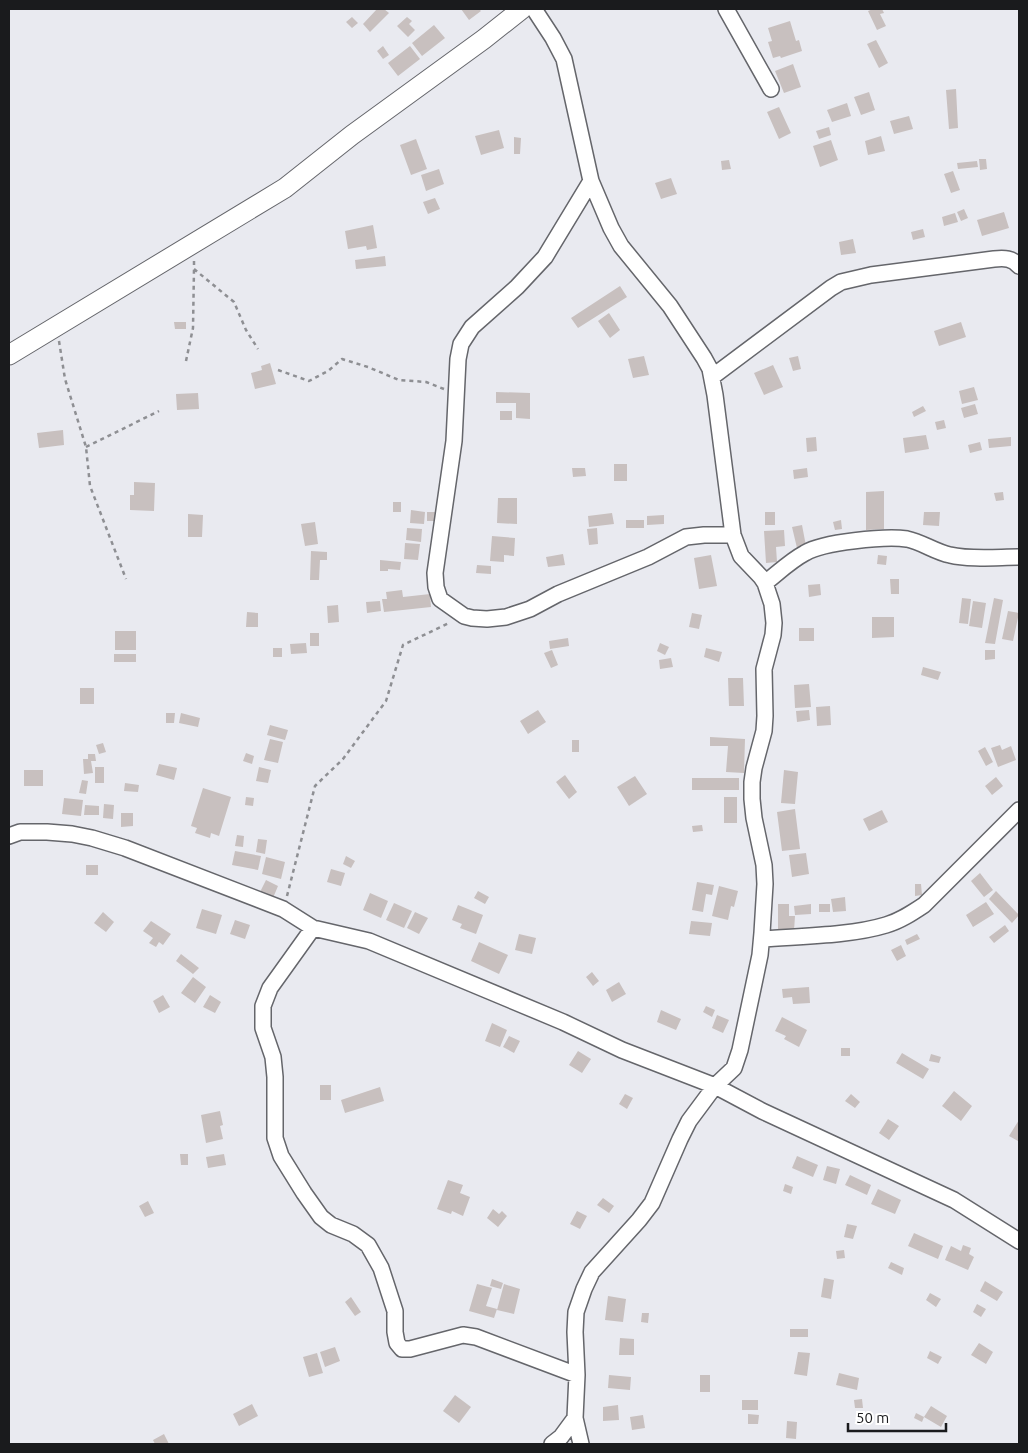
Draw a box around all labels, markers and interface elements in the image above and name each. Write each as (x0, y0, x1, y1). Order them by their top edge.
scale bar (848, 1400, 946, 1432)
text: 50 m (856, 1409, 889, 1426)

